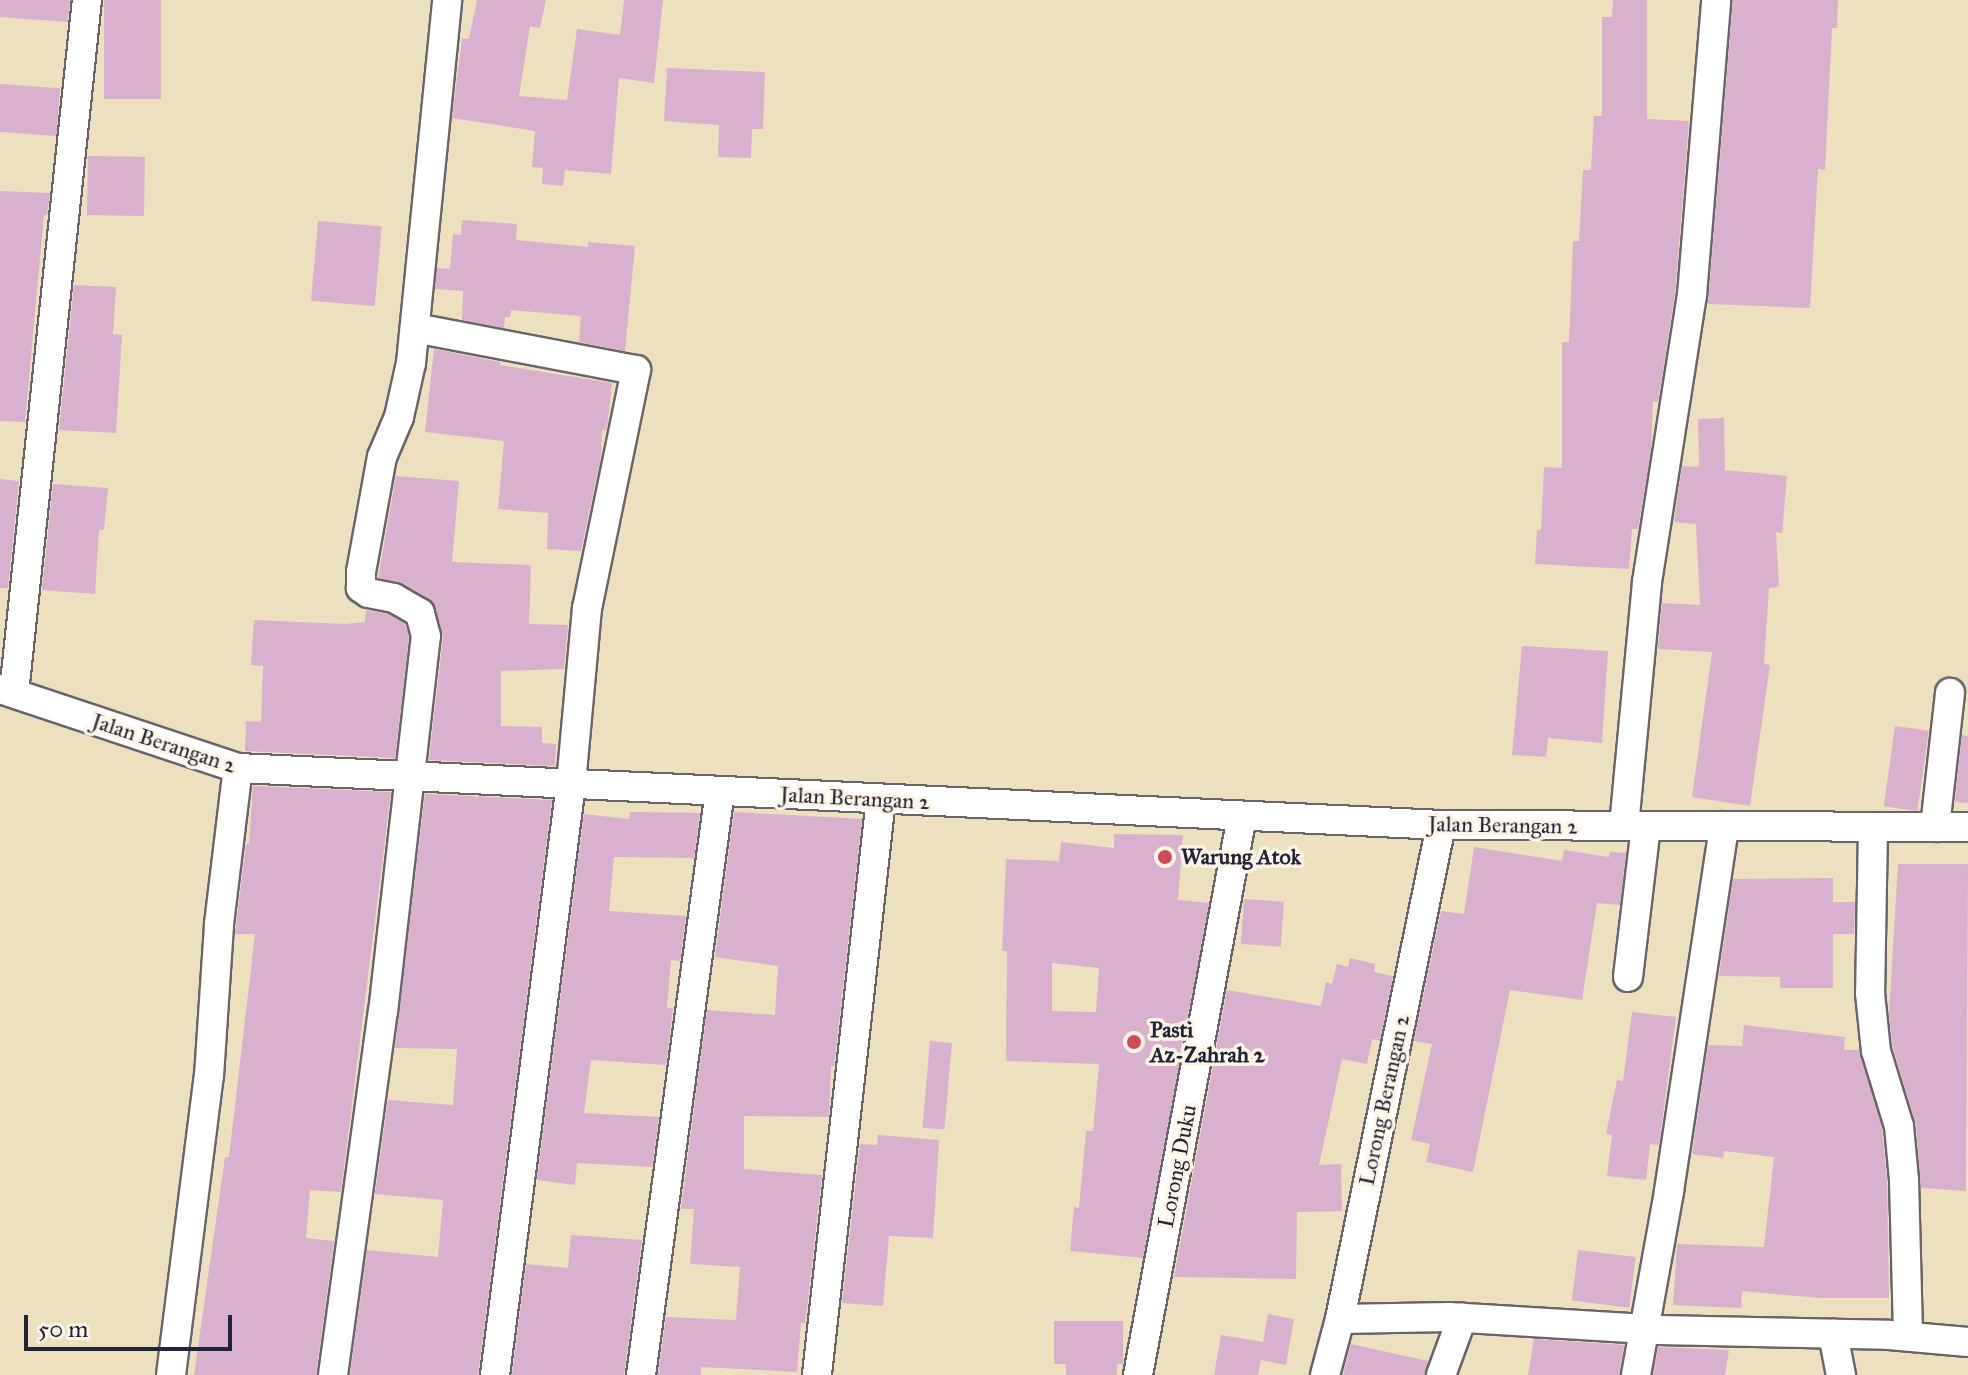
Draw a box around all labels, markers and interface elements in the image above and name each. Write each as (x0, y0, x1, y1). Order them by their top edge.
street label: Jalan Berangan 2 (89, 707, 239, 779)
street label: Jalan Berangan 2 (780, 781, 930, 815)
street label: Jalan Berangan 2 (1428, 810, 1578, 840)
place label: Warung Atok (1181, 844, 1301, 870)
marker: Warung Atok (1156, 848, 1174, 866)
street label: Lorong Berangan 2 (1353, 1012, 1415, 1188)
place label: Pasti Az-Zahrah 2 (1150, 1016, 1265, 1068)
marker: Pasti Az-Zahrah 2 (1125, 1033, 1143, 1051)
street label: Lorong Duku (1152, 1102, 1202, 1230)
scale bar (28, 1299, 236, 1349)
text: 50 m (38, 1314, 88, 1344)

